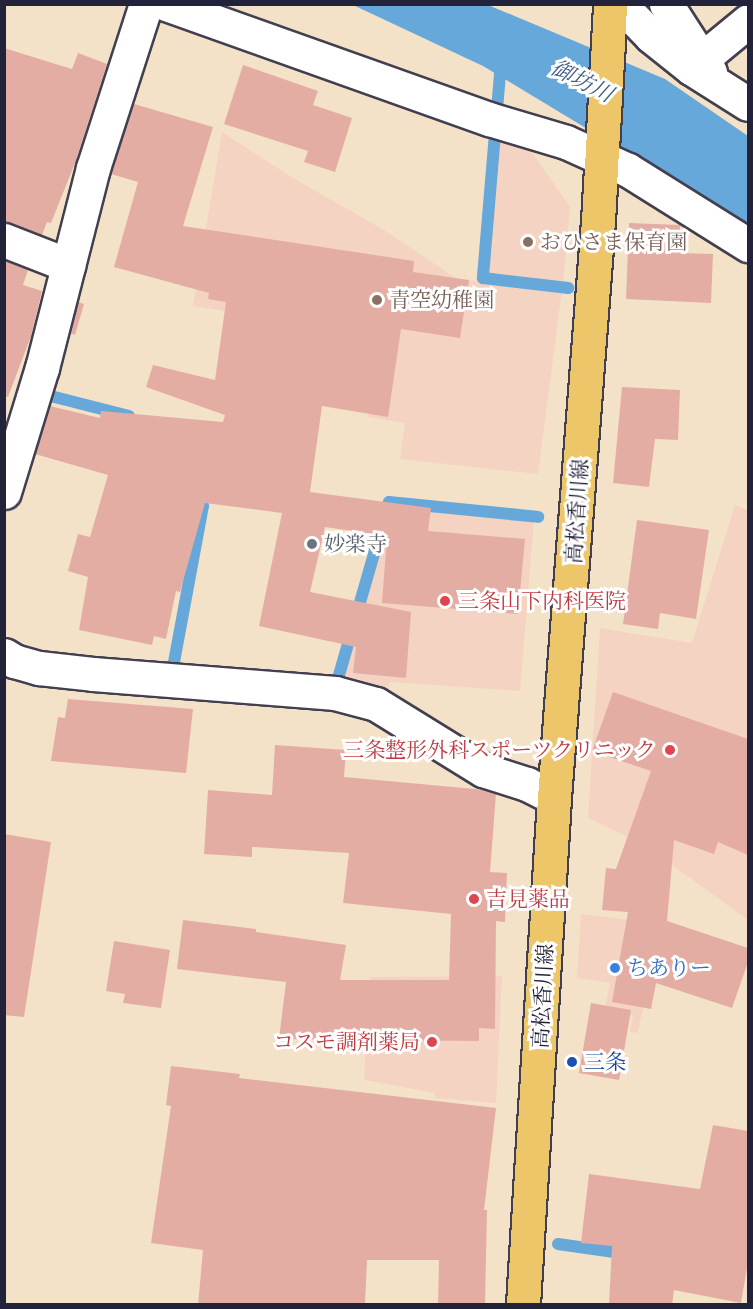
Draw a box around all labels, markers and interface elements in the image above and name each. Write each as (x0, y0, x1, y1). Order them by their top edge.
water label: 御坊川 (547, 54, 617, 108)
place label: おひさま保育園 (540, 229, 687, 255)
marker: おひさま保育園 (521, 235, 535, 249)
place label: 青空幼稚園 (389, 287, 494, 313)
marker: 青空幼稚園 (370, 293, 384, 307)
street label: 高松香川線 (561, 458, 593, 564)
place label: 妙楽寺 (324, 531, 387, 557)
marker: 妙楽寺 (305, 537, 319, 551)
place label: 三条山下内科医院 (458, 588, 626, 614)
marker: 三条山下内科医院 (436, 592, 454, 610)
place label: 三条整形外科スポーツクリニック (341, 737, 656, 763)
marker: 三条整形外科スポーツクリニック (661, 741, 679, 759)
place label: 吉見薬品 (486, 886, 570, 912)
marker: 吉見薬品 (467, 892, 481, 906)
street label: 高松香川線 (528, 943, 558, 1049)
place label: ちありー (627, 955, 711, 981)
marker: ちありー (608, 961, 622, 975)
place label: コスモ調剤薬局 (273, 1029, 420, 1055)
marker: コスモ調剤薬局 (425, 1035, 439, 1049)
place label: 三条 (584, 1049, 626, 1075)
marker: 三条 (565, 1055, 579, 1069)

